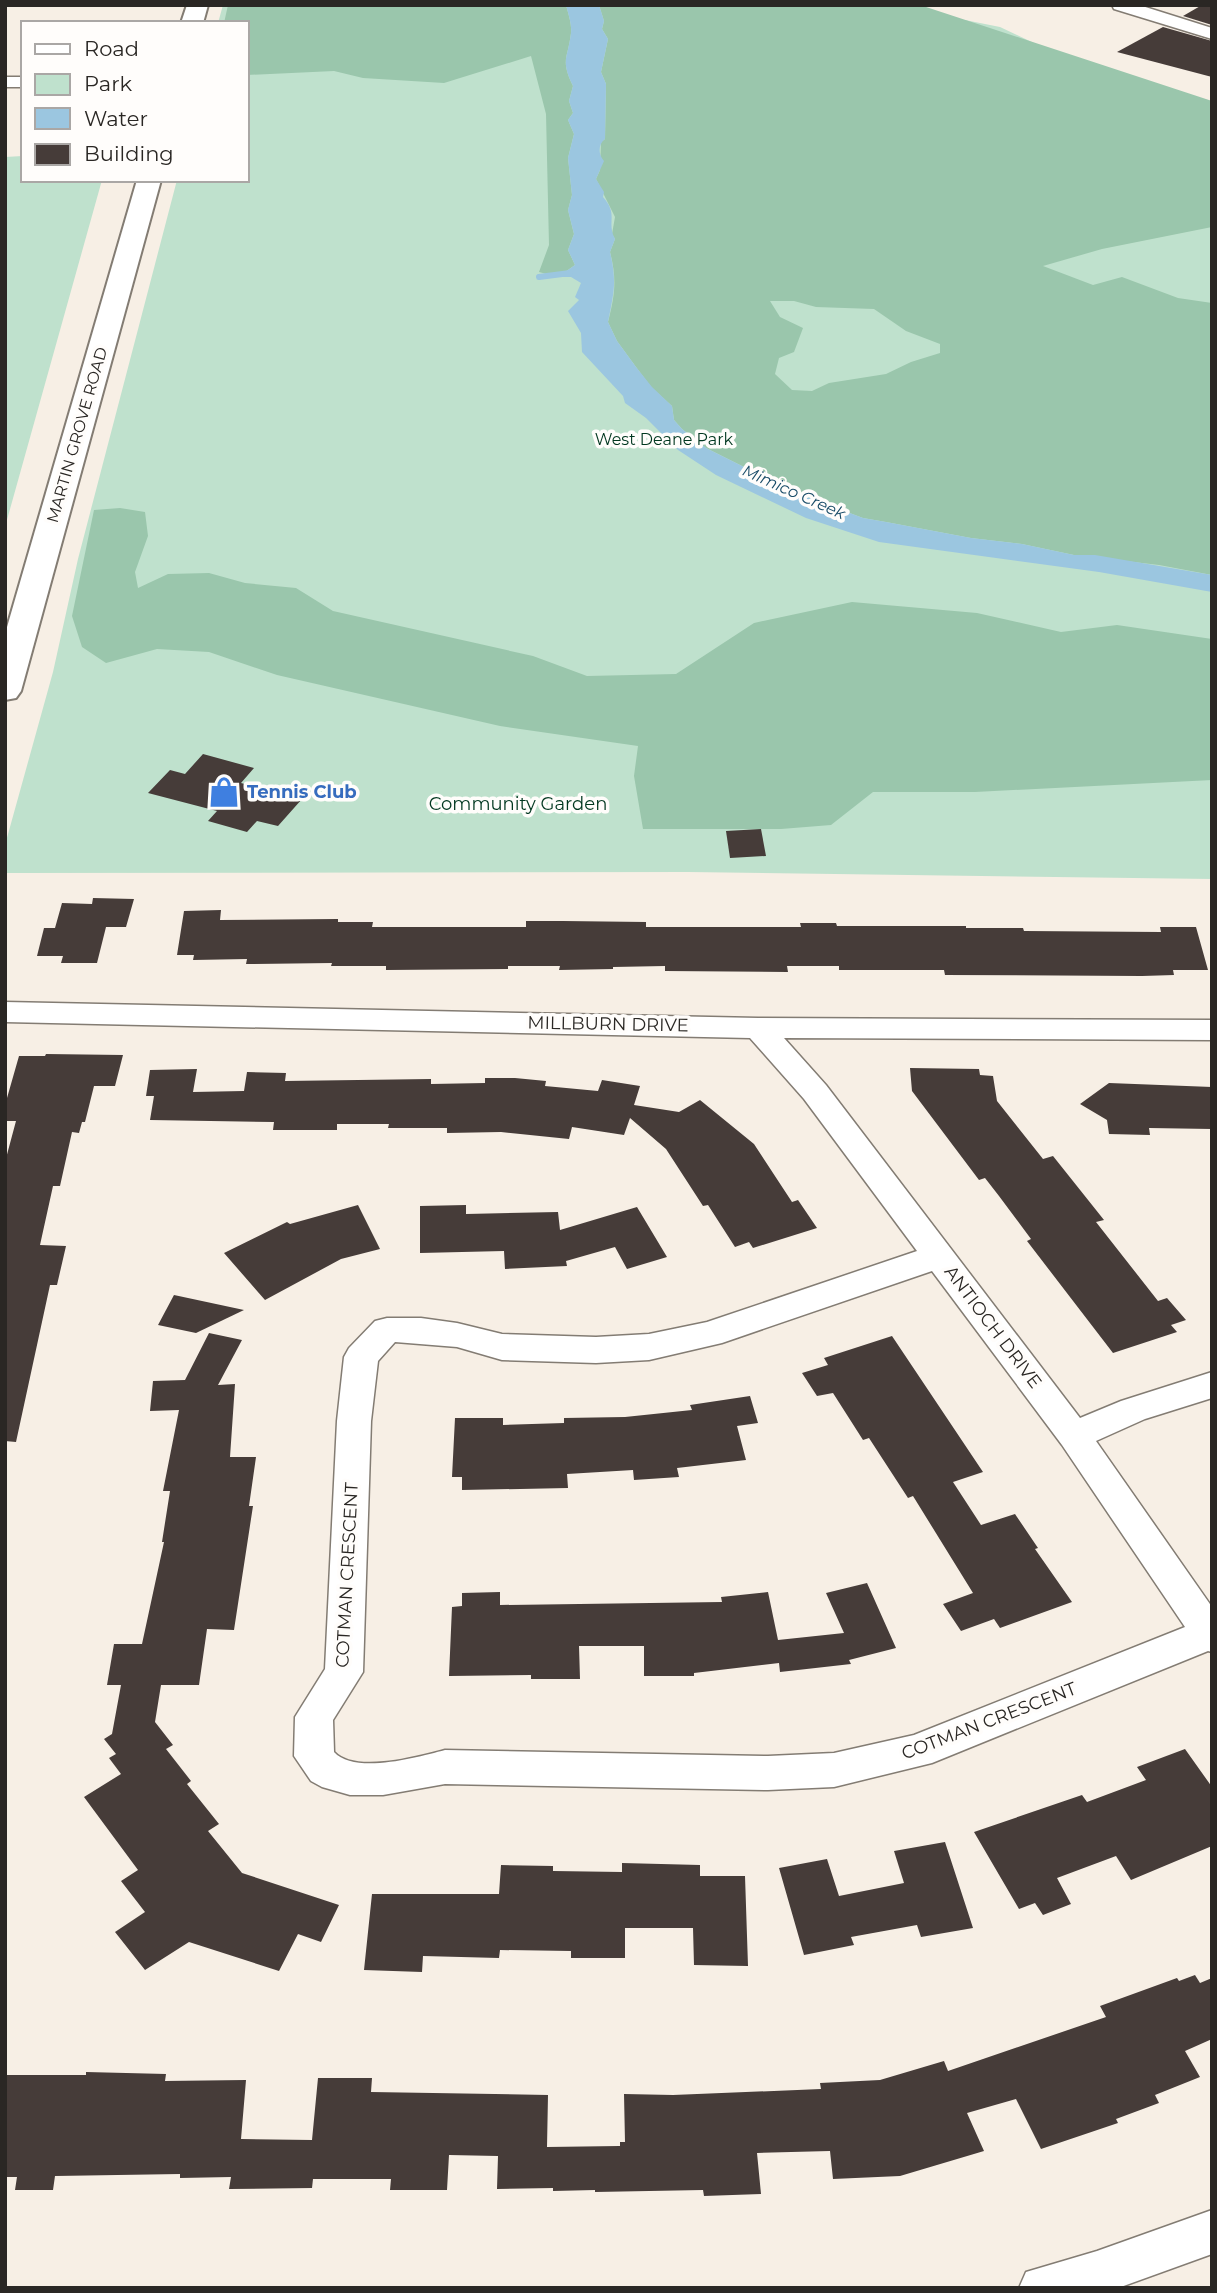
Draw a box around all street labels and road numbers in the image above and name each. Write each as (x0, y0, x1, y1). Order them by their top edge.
street label: MARTIN GROVE ROAD (43, 345, 111, 525)
street label: MILLBURN DRIVE (527, 1012, 689, 1036)
street label: ANTIOCH DRIVE (940, 1261, 1046, 1393)
street label: COTMAN CRESCENT (331, 1481, 363, 1668)
street label: COTMAN CRESCENT (898, 1677, 1080, 1765)

